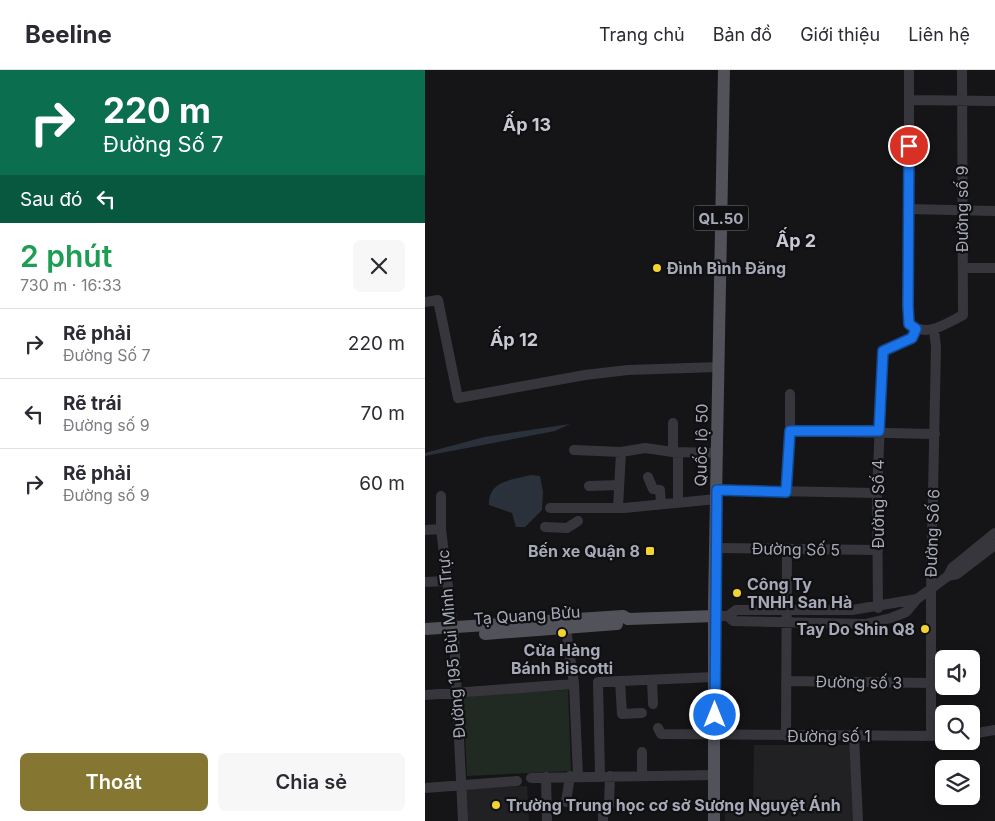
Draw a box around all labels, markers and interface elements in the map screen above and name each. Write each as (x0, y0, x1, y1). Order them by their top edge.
text: Beeline (25, 20, 112, 49)
text: Trang chủ (599, 24, 685, 45)
text: Bản đồ (713, 24, 772, 45)
text: Giới thiệu (800, 24, 880, 45)
text: Liên hệ (908, 24, 970, 45)
text: 220 m (103, 89, 211, 131)
icon: right (20, 90, 85, 155)
district label: Ấp 13 (503, 111, 551, 135)
pin (888, 125, 930, 167)
text: Đường Số 7 (103, 131, 224, 157)
icon: arrive (895, 132, 923, 160)
street label: Đường số 9 (952, 166, 972, 252)
icon: left (92, 185, 120, 213)
text: Sau đó (20, 188, 82, 211)
road number: QL.50 (693, 206, 749, 230)
district label: Ấp 2 (776, 227, 816, 251)
text: 2 phút (20, 238, 112, 274)
button: close (353, 240, 405, 292)
place label: Đình Bình Đăng (667, 258, 786, 278)
marker: Đình Bình Đăng (651, 262, 663, 274)
text: 730 m · 16:33 (20, 275, 122, 295)
text: Rẽ phải (63, 322, 131, 345)
district label: Ấp 12 (490, 326, 538, 350)
icon: right (20, 330, 48, 358)
text: 220 m (348, 332, 405, 355)
text: Đường Số 7 (63, 345, 151, 365)
text: Rẽ trái (63, 392, 122, 415)
icon: left (20, 400, 48, 428)
text: 70 m (361, 402, 405, 425)
street label: Quốc lộ 50 (690, 403, 712, 487)
text: Đường số 9 (63, 415, 150, 435)
street label: Đường Số 4 (868, 460, 888, 548)
text: Rẽ phải (63, 462, 131, 485)
icon: right (20, 470, 48, 498)
text: 60 m (359, 472, 405, 495)
text: Đường số 9 (63, 485, 150, 505)
street label: Đường Số 6 (920, 488, 944, 578)
street label: Đường Số 5 (752, 538, 840, 560)
place label: Bến xe Quận 8 (528, 541, 640, 561)
marker: Bến xe Quận 8 (644, 545, 656, 557)
street label: Đường 195 Bùi Minh Trực (433, 549, 469, 739)
place label: Công Ty TNHH San Hà (747, 574, 852, 612)
marker: Công Ty TNHH San Hà (731, 587, 743, 599)
street label: Tạ Quang Bửu (473, 601, 581, 629)
place label: Tay Do Shin Q8 (797, 619, 915, 639)
marker: Tay Do Shin Q8 (919, 623, 931, 635)
marker: Cửa Hàng Bánh Biscotti (556, 627, 568, 639)
place label: Cửa Hàng Bánh Biscotti (511, 640, 613, 678)
map controls (935, 650, 980, 805)
button: sound (935, 650, 980, 695)
street label: Đường số 3 (816, 671, 902, 693)
position arrow (688, 688, 740, 740)
button: search (935, 705, 980, 750)
street label: Đường số 1 (787, 726, 871, 746)
button: Thoát (20, 753, 208, 811)
button: Chia sẻ (218, 753, 405, 811)
button: layers (935, 760, 980, 805)
place label: Trường Trung học cơ sở Sương Nguyệt Ánh (506, 795, 841, 815)
marker: Trường Trung học cơ sở Sương Nguyệt Ánh (490, 799, 502, 811)

